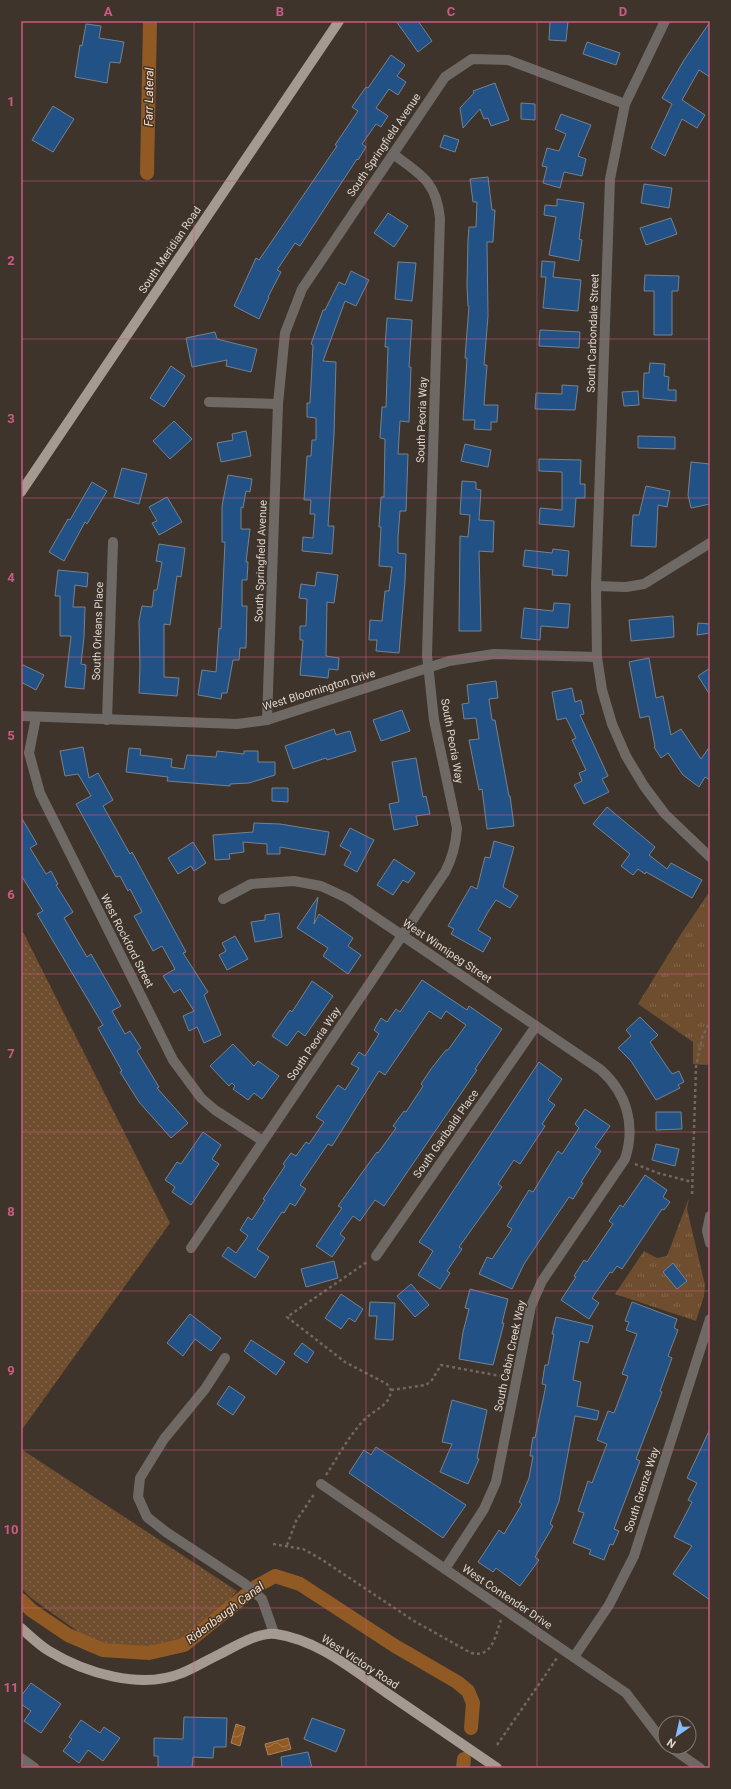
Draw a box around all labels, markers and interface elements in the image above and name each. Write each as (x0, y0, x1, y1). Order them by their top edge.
text: A (104, 4, 113, 19)
text: B (276, 4, 284, 19)
text: C (447, 4, 456, 19)
text: D (619, 4, 627, 19)
water label: Farr Lateral (141, 67, 157, 127)
street label: South Springfield Avenue (344, 91, 424, 199)
text: 1 (7, 94, 15, 109)
street label: South Meridian Road (136, 204, 204, 296)
text: 2 (7, 253, 15, 268)
street label: South Carbondale Street (584, 273, 602, 393)
street label: South Peoria Way (414, 376, 430, 463)
text: 3 (7, 411, 15, 426)
street label: South Springfield Avenue (252, 500, 270, 622)
text: 4 (7, 570, 15, 585)
street label: South Orleans Place (90, 581, 106, 681)
street label: West Bloomington Drive (261, 667, 377, 713)
street label: South Peoria Way (438, 698, 466, 785)
text: 5 (7, 728, 15, 743)
text: 6 (7, 887, 15, 902)
street label: West Rockford Street (98, 892, 156, 990)
street label: West Winnipeg Street (400, 916, 494, 986)
street label: South Peoria Way (285, 1004, 344, 1083)
text: 7 (7, 1046, 15, 1061)
street label: South Garibaldi Place (411, 1087, 481, 1181)
text: 8 (7, 1204, 15, 1219)
street label: South Cabin Creek Way (492, 1298, 528, 1413)
text: 9 (7, 1363, 15, 1378)
street label: South Grenze Way (622, 1445, 662, 1534)
text: 10 (4, 1522, 18, 1537)
street label: West Contender Drive (460, 1562, 555, 1632)
water label: Ridenbaugh Canal (183, 1579, 267, 1647)
street label: West Victory Road (319, 1632, 401, 1692)
text: 11 (4, 1680, 18, 1695)
north arrow (657, 1715, 697, 1755)
text: N (665, 1735, 679, 1750)

